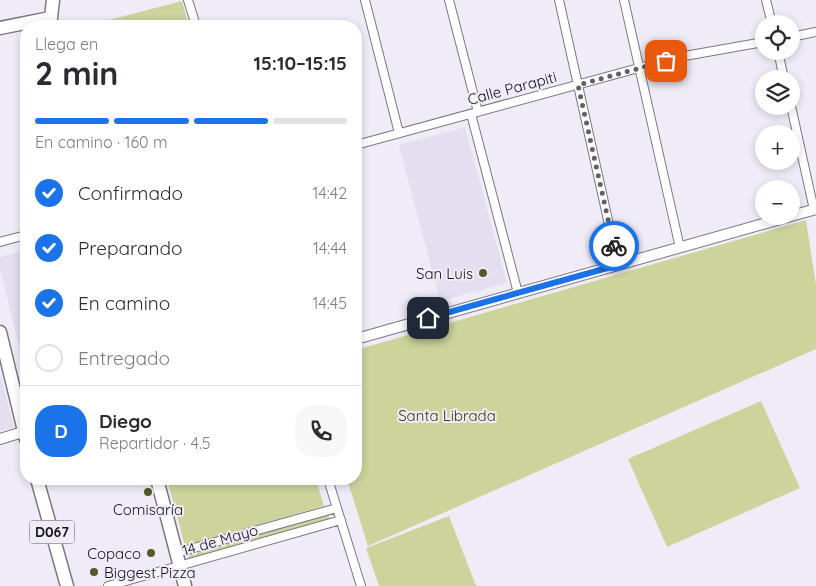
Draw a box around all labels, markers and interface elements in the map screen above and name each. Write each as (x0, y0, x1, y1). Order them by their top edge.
map controls (755, 15, 800, 225)
button: locate (755, 15, 800, 60)
text: Llega en (35, 34, 98, 54)
pin (645, 40, 687, 82)
icon: bag (652, 47, 680, 75)
text: 15:10–15:15 (254, 51, 347, 75)
text: 2 min (35, 53, 118, 93)
street label: Calle Parapiti (465, 67, 559, 109)
button: layers (755, 70, 800, 115)
button: + (755, 125, 800, 170)
text: En camino · 160 m (35, 132, 167, 152)
icon: check (35, 179, 63, 207)
button: − (755, 180, 800, 225)
text: Confirmado (78, 181, 183, 205)
text: 14:42 (313, 183, 347, 203)
courier (589, 221, 639, 271)
icon: bike (600, 232, 628, 260)
icon: check (35, 234, 63, 262)
text: Preparando (78, 236, 183, 260)
text: 14:44 (313, 238, 347, 258)
place label: San Luis (416, 264, 473, 283)
marker: San Luis (477, 267, 489, 279)
icon: check (35, 289, 63, 317)
text: En camino (78, 291, 170, 315)
text: 14:45 (313, 293, 347, 313)
pin (407, 297, 449, 339)
icon: home (414, 304, 442, 332)
text: Entregado (78, 346, 170, 370)
button: phone (295, 405, 347, 457)
park label: Santa Librada (398, 406, 496, 425)
text: Diego (99, 409, 152, 433)
text: D (54, 419, 68, 443)
text: Repartidor · 4.5 (99, 433, 211, 453)
marker: Comisaría (142, 486, 154, 498)
place label: Comisaría (113, 500, 183, 519)
road number: D067 (30, 520, 74, 544)
street label: 14 de Mayo (180, 520, 260, 560)
place label: Copaco (87, 544, 141, 563)
marker: Copaco (145, 547, 157, 559)
place label: Biggest Pizza (104, 563, 196, 582)
marker: Biggest Pizza (88, 566, 100, 578)

